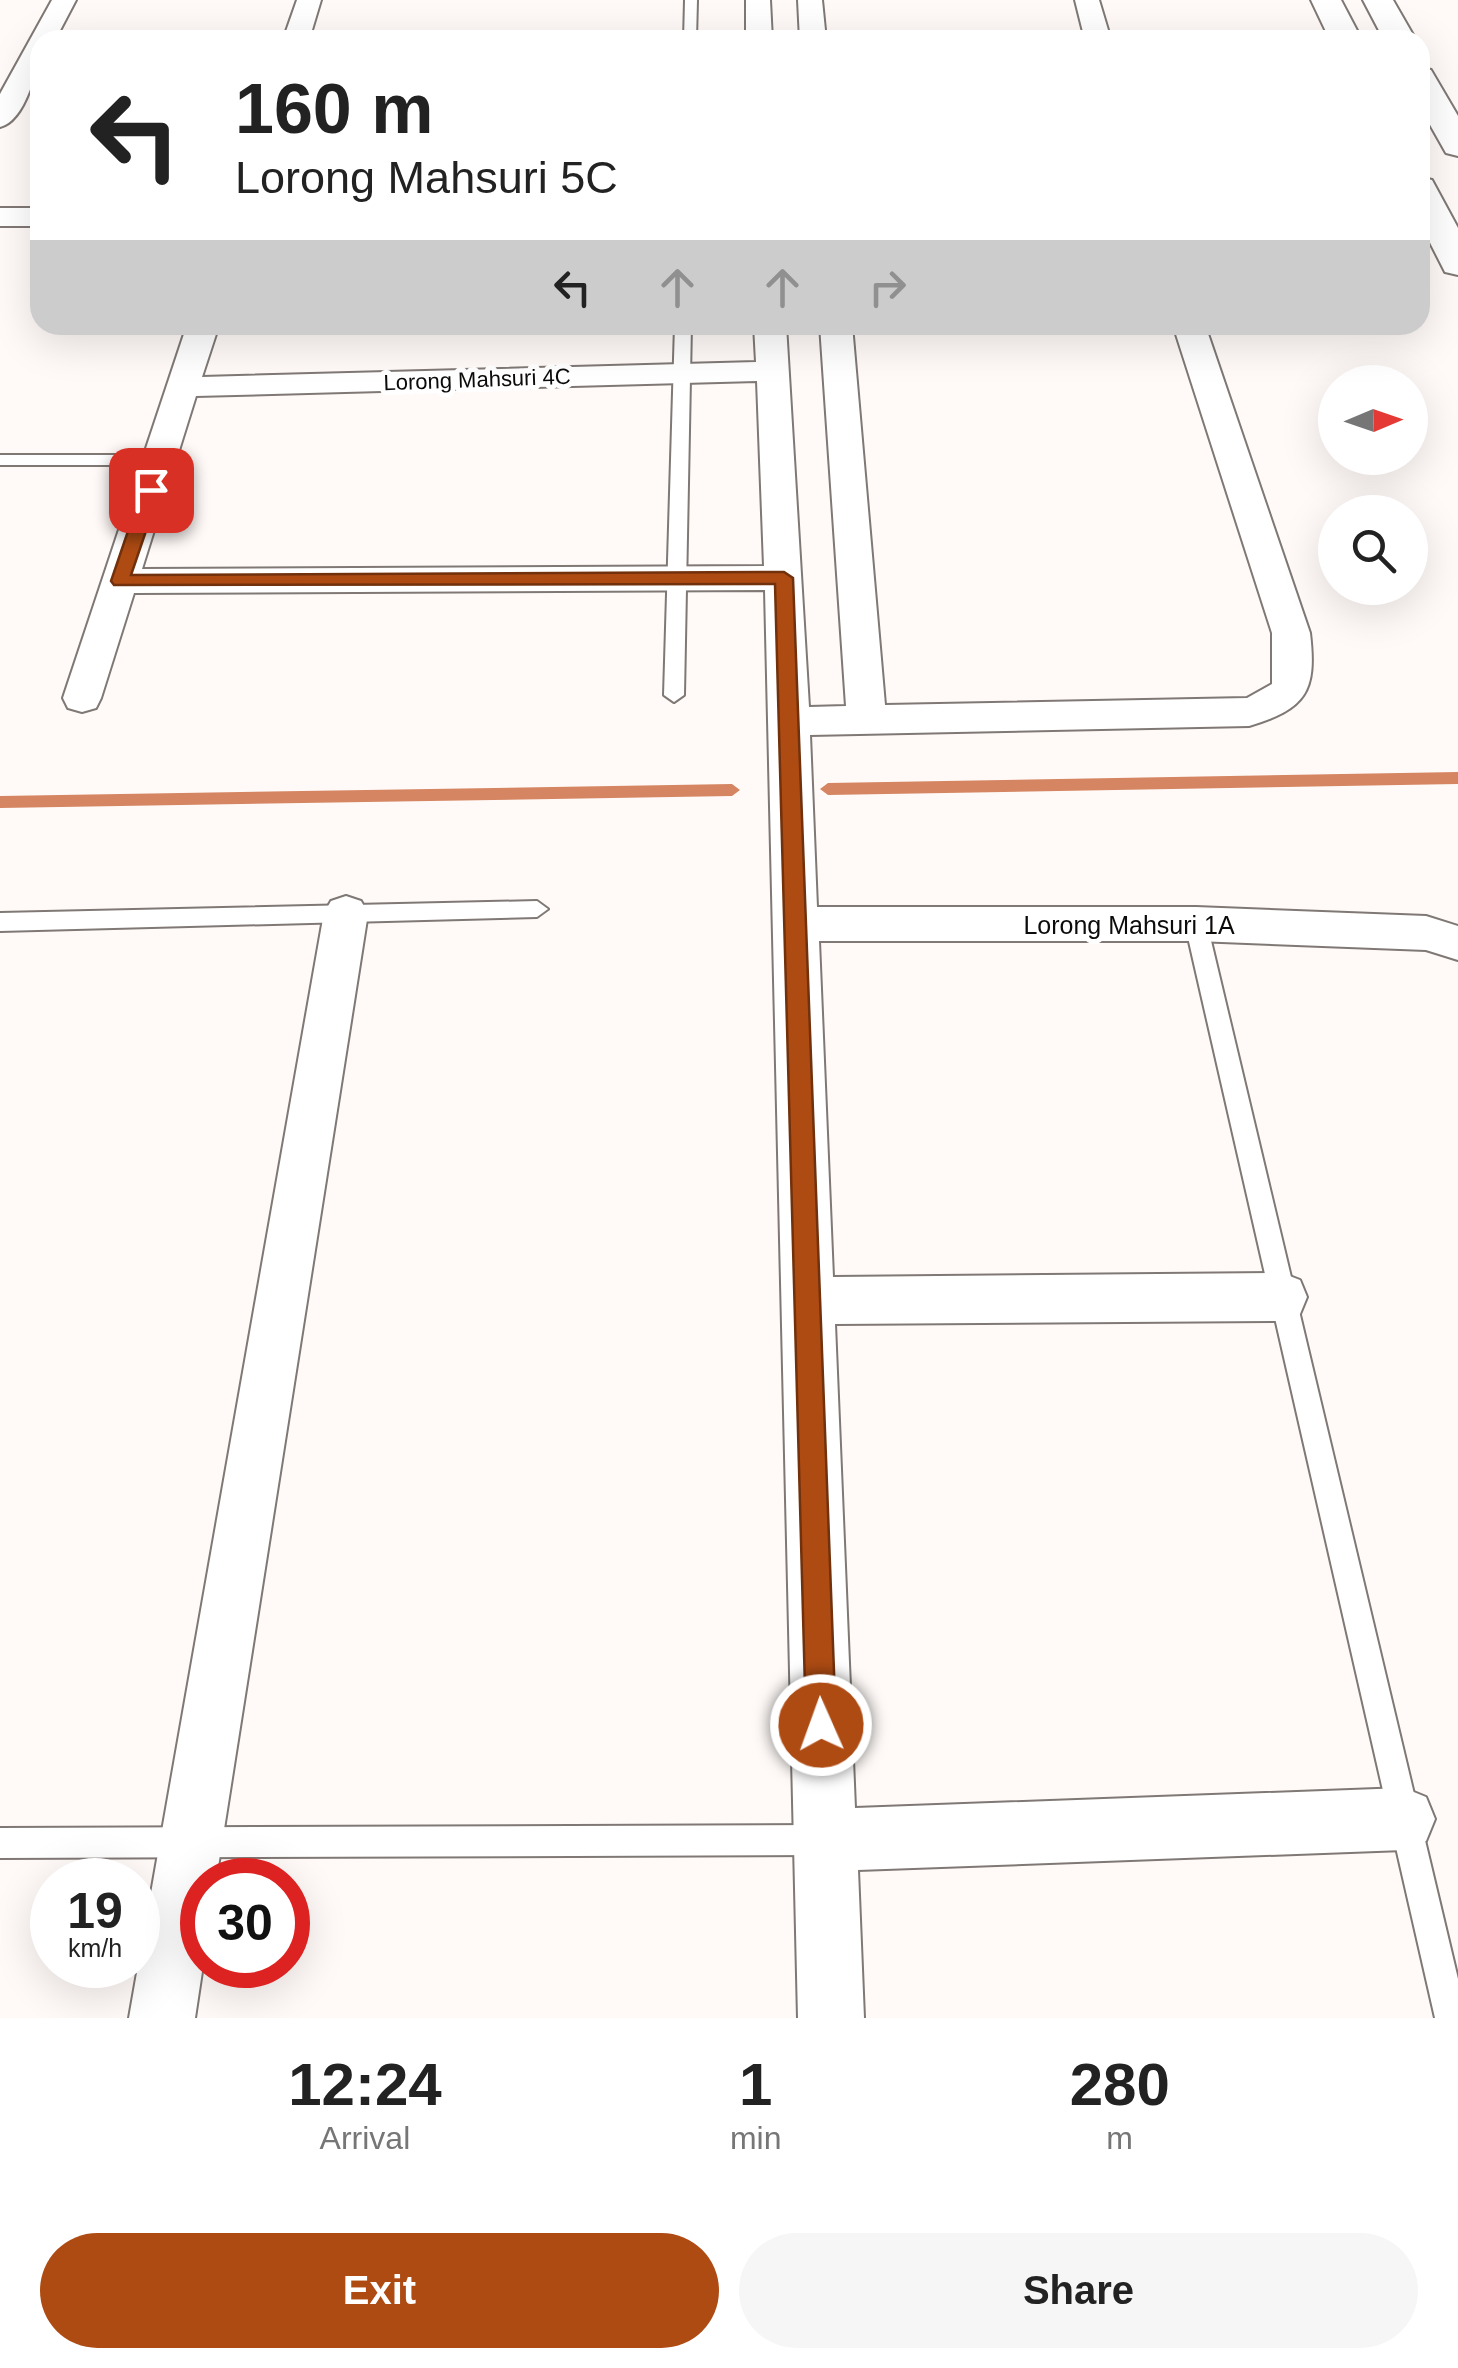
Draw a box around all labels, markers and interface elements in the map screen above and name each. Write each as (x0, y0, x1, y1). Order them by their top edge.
icon: left (70, 70, 200, 200)
text: 160 m (235, 70, 433, 148)
text: Lorong Mahsuri 5C (235, 152, 618, 203)
icon: left (545, 260, 600, 315)
icon: ahead (650, 260, 705, 315)
icon: ahead (755, 260, 810, 315)
icon: right (860, 260, 915, 315)
street label: Lorong Mahsuri 4C (383, 364, 571, 395)
north arrow (1318, 365, 1428, 475)
map controls (1318, 365, 1428, 605)
pin (109, 448, 194, 533)
icon: arrive (124, 463, 179, 518)
button: search (1318, 495, 1428, 605)
street label: Lorong Mahsuri 1A (1023, 911, 1235, 939)
position arrow (769, 1673, 873, 1777)
speed limit sign: 30 (180, 1858, 310, 1988)
text: 19 (67, 1883, 123, 1939)
text: km/h (68, 1934, 122, 1962)
text: 12:24 (288, 2051, 442, 2118)
text: 1 (739, 2051, 772, 2118)
text: 280 (1070, 2051, 1170, 2118)
text: Arrival (320, 2120, 410, 2156)
text: min (730, 2120, 781, 2156)
text: m (1106, 2120, 1133, 2156)
button: Exit (40, 2233, 719, 2348)
button: Share (739, 2233, 1418, 2348)

